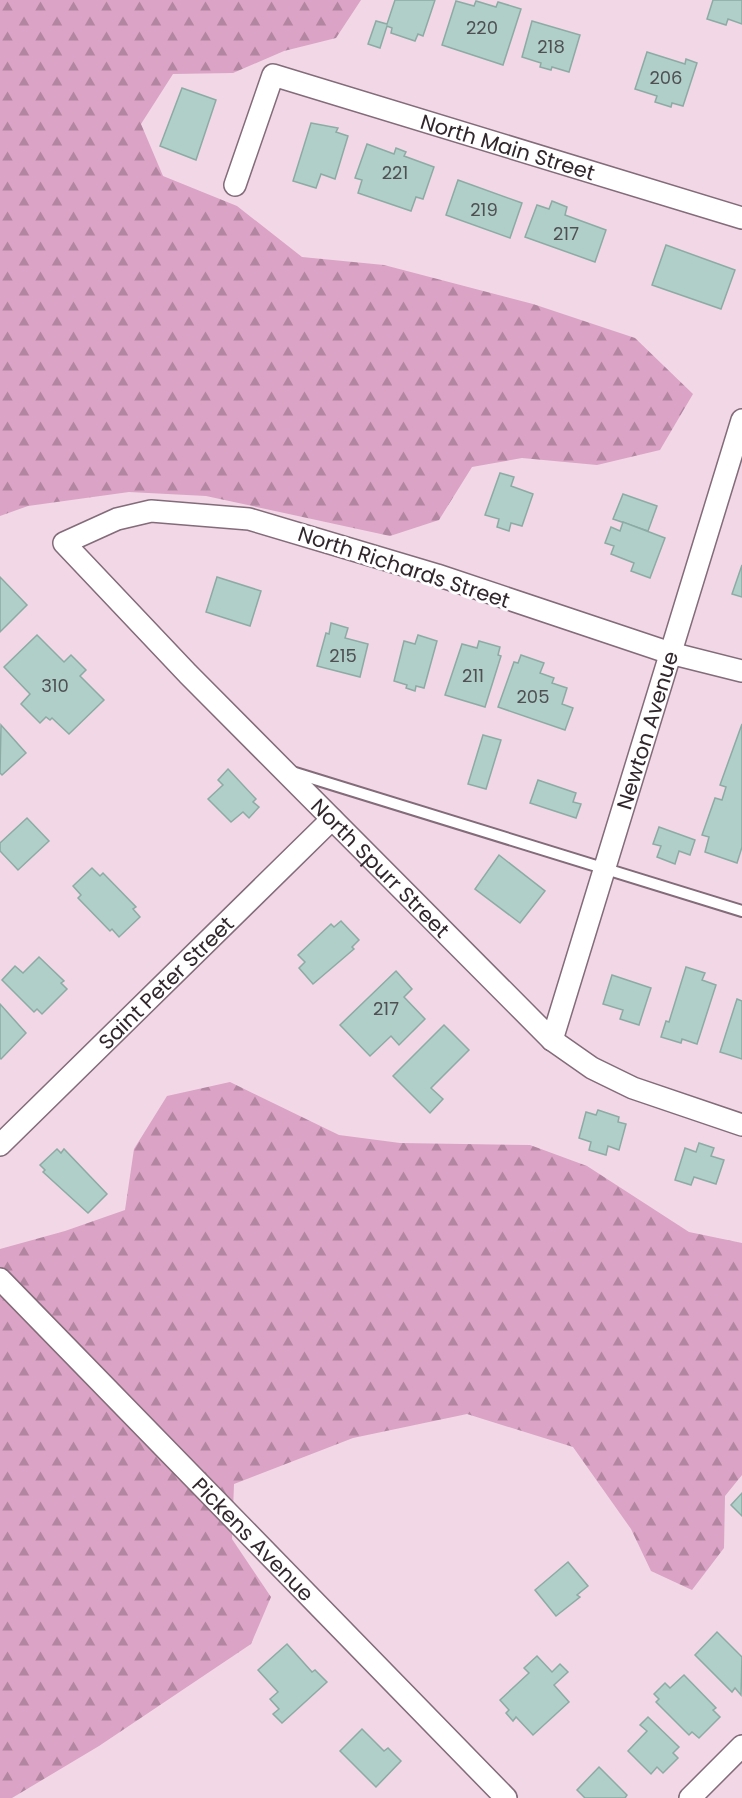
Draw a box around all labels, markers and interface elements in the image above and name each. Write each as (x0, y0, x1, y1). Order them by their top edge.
house number: 220 (466, 15, 498, 40)
house number: 218 (537, 34, 565, 59)
house number: 206 (649, 65, 683, 90)
street label: North Main Street (417, 106, 599, 187)
house number: 221 (382, 160, 408, 185)
house number: 219 (470, 197, 498, 222)
house number: 217 (553, 221, 579, 246)
street label: North Richards Street (294, 519, 514, 615)
house number: 215 (329, 643, 357, 668)
street label: Newton Avenue (609, 648, 685, 813)
house number: 211 (462, 663, 484, 688)
house number: 310 (41, 673, 69, 698)
house number: 205 (517, 684, 549, 709)
street label: North Spurr Street (305, 792, 456, 944)
street label: Saint Peter Street (91, 909, 240, 1056)
house number: 217 (373, 996, 399, 1021)
street label: Pickens Avenue (186, 1470, 321, 1607)

